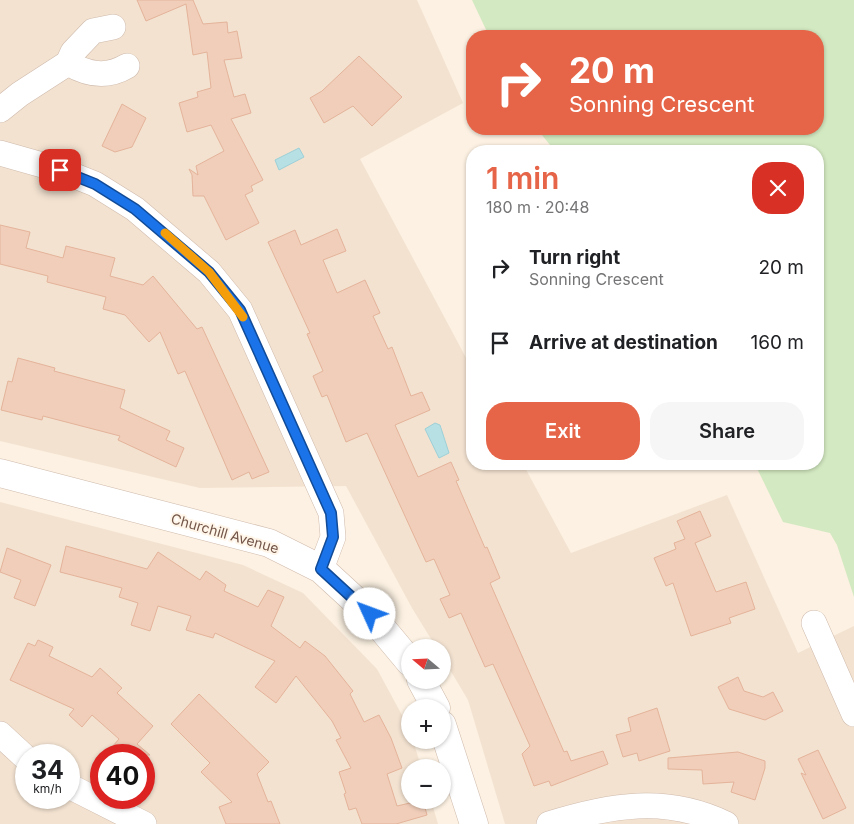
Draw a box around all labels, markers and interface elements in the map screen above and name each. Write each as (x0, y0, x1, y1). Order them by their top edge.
text: 20 m (569, 49, 655, 91)
icon: right (486, 50, 551, 115)
text: Sonning Crescent (569, 91, 754, 117)
pin (39, 149, 81, 191)
icon: arrive (46, 156, 74, 184)
text: 1 min (486, 160, 559, 196)
button: close (752, 162, 804, 214)
text: 180 m · 20:48 (486, 197, 589, 217)
text: Turn right (529, 246, 620, 269)
icon: right (486, 254, 514, 282)
text: 20 m (758, 256, 804, 279)
text: Sonning Crescent (529, 269, 664, 289)
icon: arrive (486, 329, 514, 357)
text: Arrive at destination (529, 331, 718, 354)
text: 160 m (751, 331, 804, 354)
button: Exit (486, 402, 640, 460)
button: Share (650, 402, 804, 460)
street label: Churchill Avenue (169, 509, 281, 557)
position arrow (343, 587, 395, 639)
north arrow (401, 639, 451, 689)
map controls (401, 639, 451, 809)
button: + (401, 699, 451, 749)
speed limit sign: 40 (90, 744, 155, 809)
text: 34 (31, 755, 64, 785)
button: − (401, 759, 451, 809)
text: km/h (33, 781, 62, 796)

